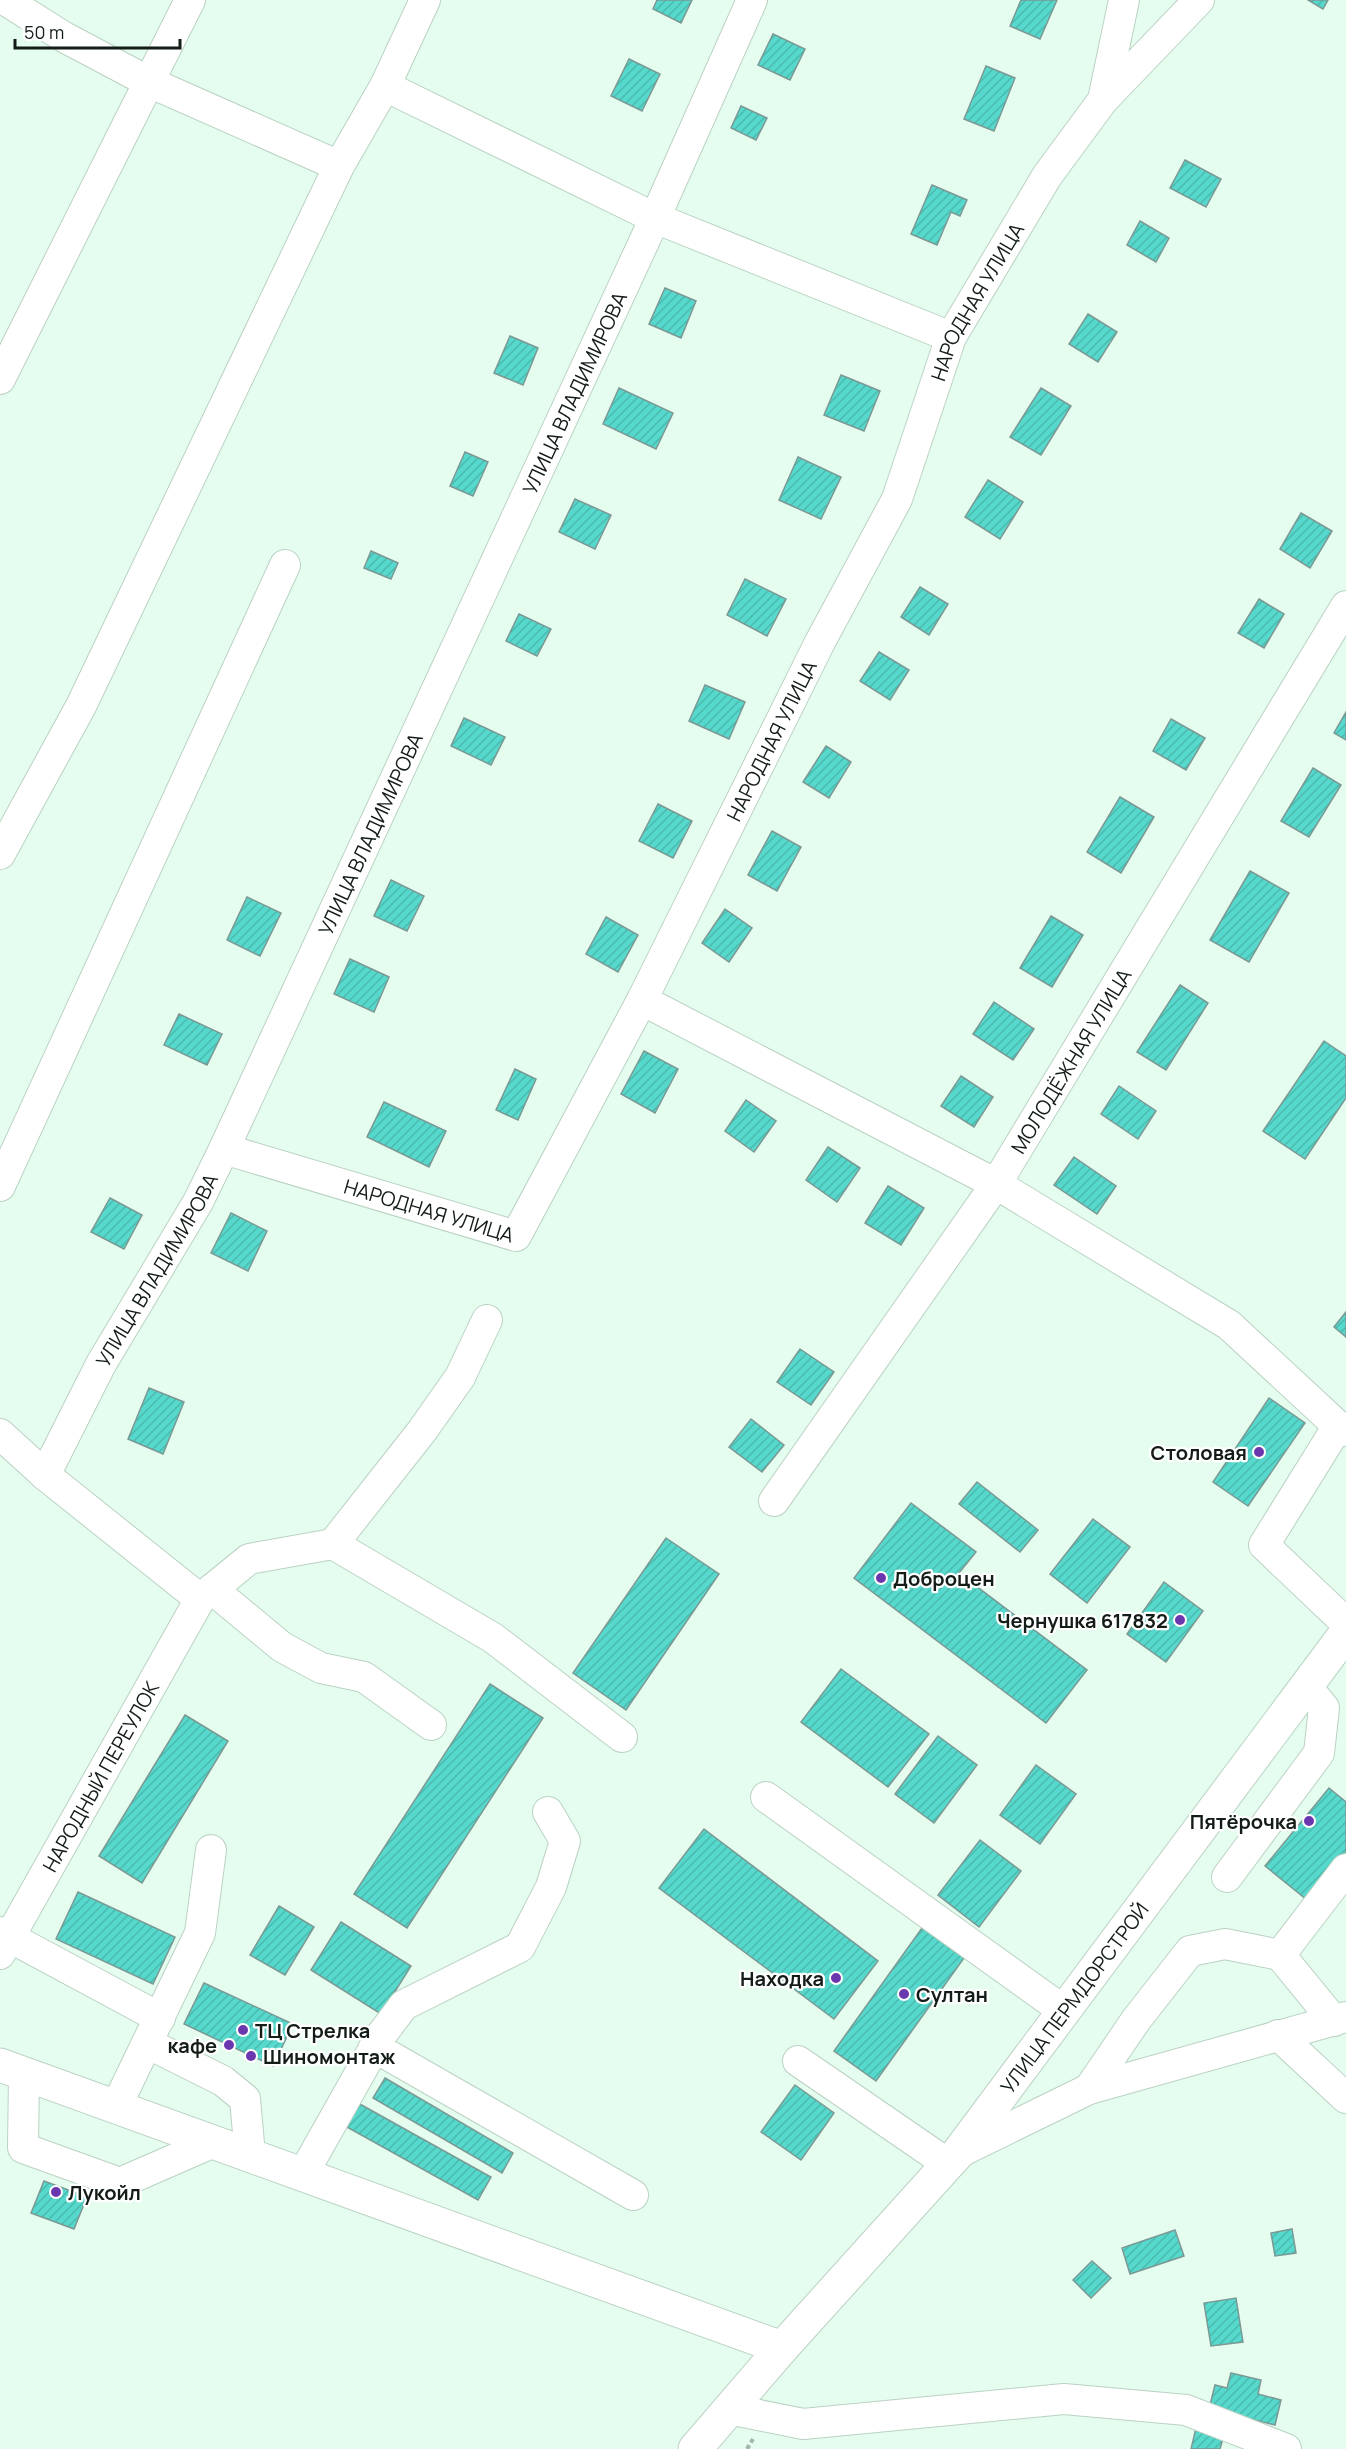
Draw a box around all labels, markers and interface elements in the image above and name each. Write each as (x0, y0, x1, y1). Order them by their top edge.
scale bar (15, 12, 180, 50)
text: 50 m (24, 20, 64, 44)
street label: НАРОДНАЯ УЛИЦА (924, 217, 1030, 384)
street label: УЛИЦА ВЛАДИМИРОВА (516, 287, 633, 498)
street label: НАРОДНАЯ УЛИЦА (720, 655, 822, 825)
street label: УЛИЦА ВЛАДИМИРОВА (311, 728, 429, 939)
street label: МОЛОДЁЖНАЯ УЛИЦА (1004, 963, 1137, 1158)
street label: УЛИЦА ВЛАДИМИРОВА (89, 1169, 224, 1372)
street label: НАРОДНАЯ УЛИЦА (341, 1172, 518, 1248)
place label: Столовая (1151, 1439, 1247, 1466)
marker: Столовая (1252, 1445, 1266, 1459)
place label: Доброцен (893, 1565, 995, 1592)
marker: Доброцен (874, 1571, 888, 1585)
place label: Чернушка 617832 (997, 1607, 1168, 1634)
marker: Чернушка 617832 (1173, 1613, 1187, 1627)
street label: НАРОДНЫЙ ПЕРЕУЛОК (36, 1676, 165, 1876)
place label: Пятёрочка (1190, 1808, 1297, 1835)
marker: Пятёрочка (1302, 1814, 1316, 1828)
street label: УЛИЦА ПЕРМДОРСТРОЙ (994, 1897, 1154, 2098)
place label: Находка (740, 1965, 824, 1992)
marker: Находка (829, 1971, 843, 1985)
place label: Султан (916, 1981, 988, 2008)
marker: Султан (897, 1987, 911, 2001)
place label: ТЦ Стрелка (255, 2017, 370, 2044)
marker: ТЦ Стрелка (236, 2023, 250, 2037)
place label: кафе (168, 2032, 217, 2059)
marker: кафе (222, 2038, 236, 2052)
place label: Шиномонтаж (263, 2043, 396, 2070)
marker: Шиномонтаж (244, 2049, 258, 2063)
place label: Лукойл (68, 2179, 141, 2206)
marker: Лукойл (49, 2185, 63, 2199)

